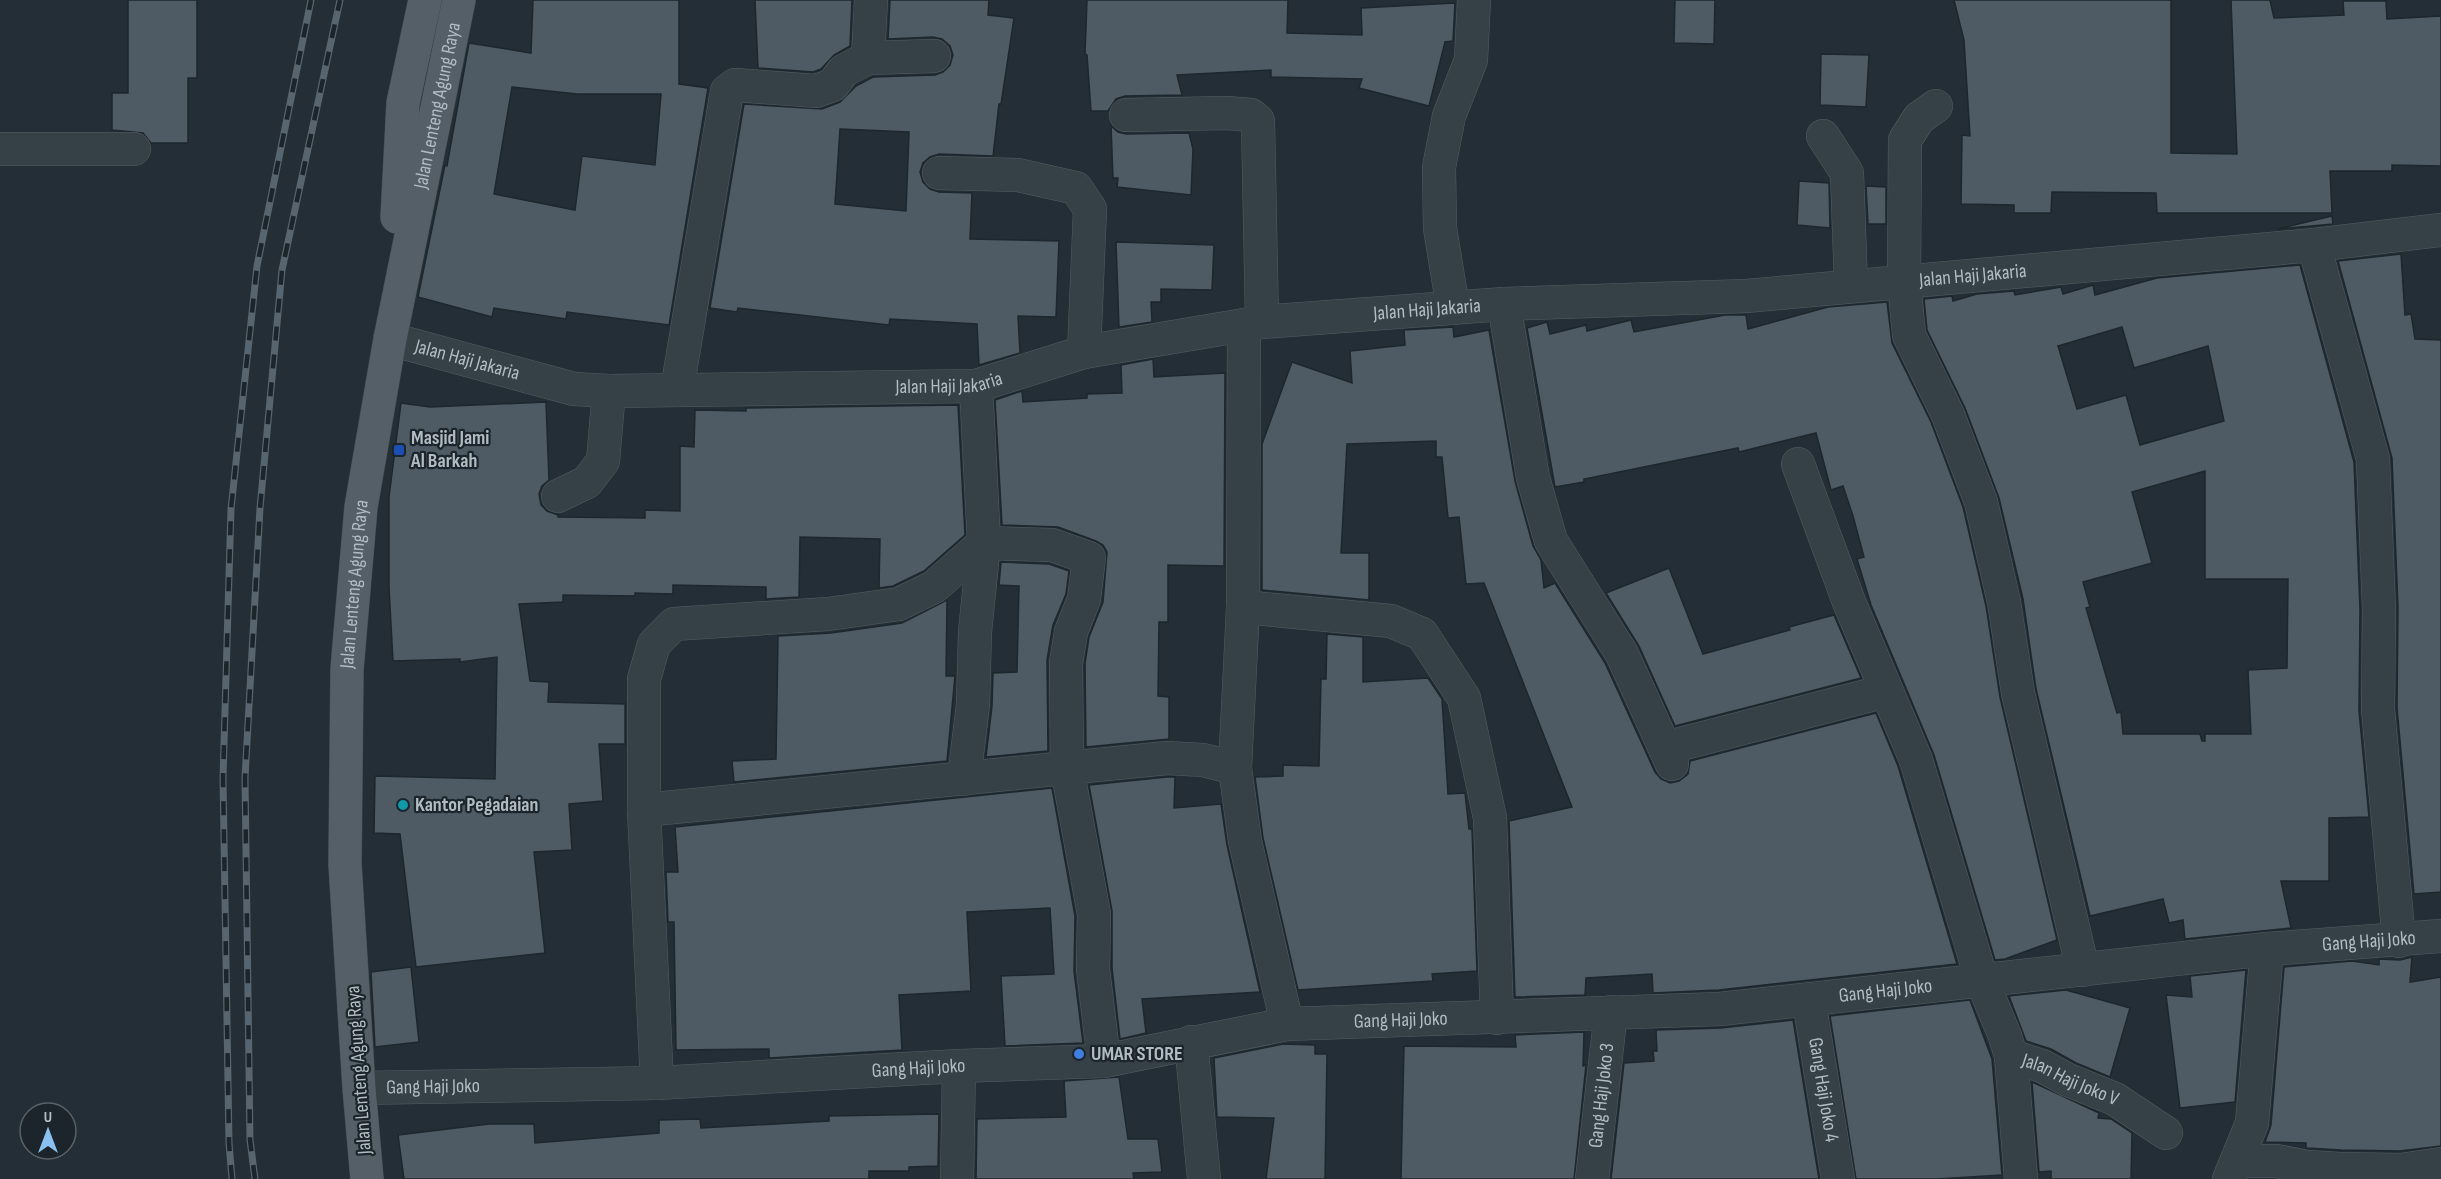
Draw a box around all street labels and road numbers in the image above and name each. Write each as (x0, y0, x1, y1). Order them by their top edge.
street label: Jalan Lenteng Agung Raya (409, 20, 466, 192)
street label: Jalan Haji Jakaria (1917, 259, 2028, 292)
street label: Jalan Haji Jakaria (1371, 294, 1482, 326)
street label: Jalan Haji Jakaria (411, 334, 522, 386)
street label: Jalan Haji Jakaria (894, 366, 1005, 399)
street label: Jalan Lenteng Agung Raya (335, 498, 374, 670)
street label: Gang Haji Joko (2321, 926, 2417, 957)
street label: Gang Haji Joko (1838, 974, 1933, 1008)
street label: Jalan Lenteng Agung Raya (341, 985, 377, 1156)
street label: Gang Haji Joko (1353, 1006, 1448, 1034)
street label: Gang Haji Joko 4 (1803, 1036, 1844, 1144)
street label: Gang Haji Joko 3 (1584, 1042, 1619, 1149)
street label: Jalan Haji Joko V (2018, 1048, 2122, 1111)
street label: Gang Haji Joko (871, 1054, 966, 1083)
street label: Gang Haji Joko (386, 1074, 480, 1100)

